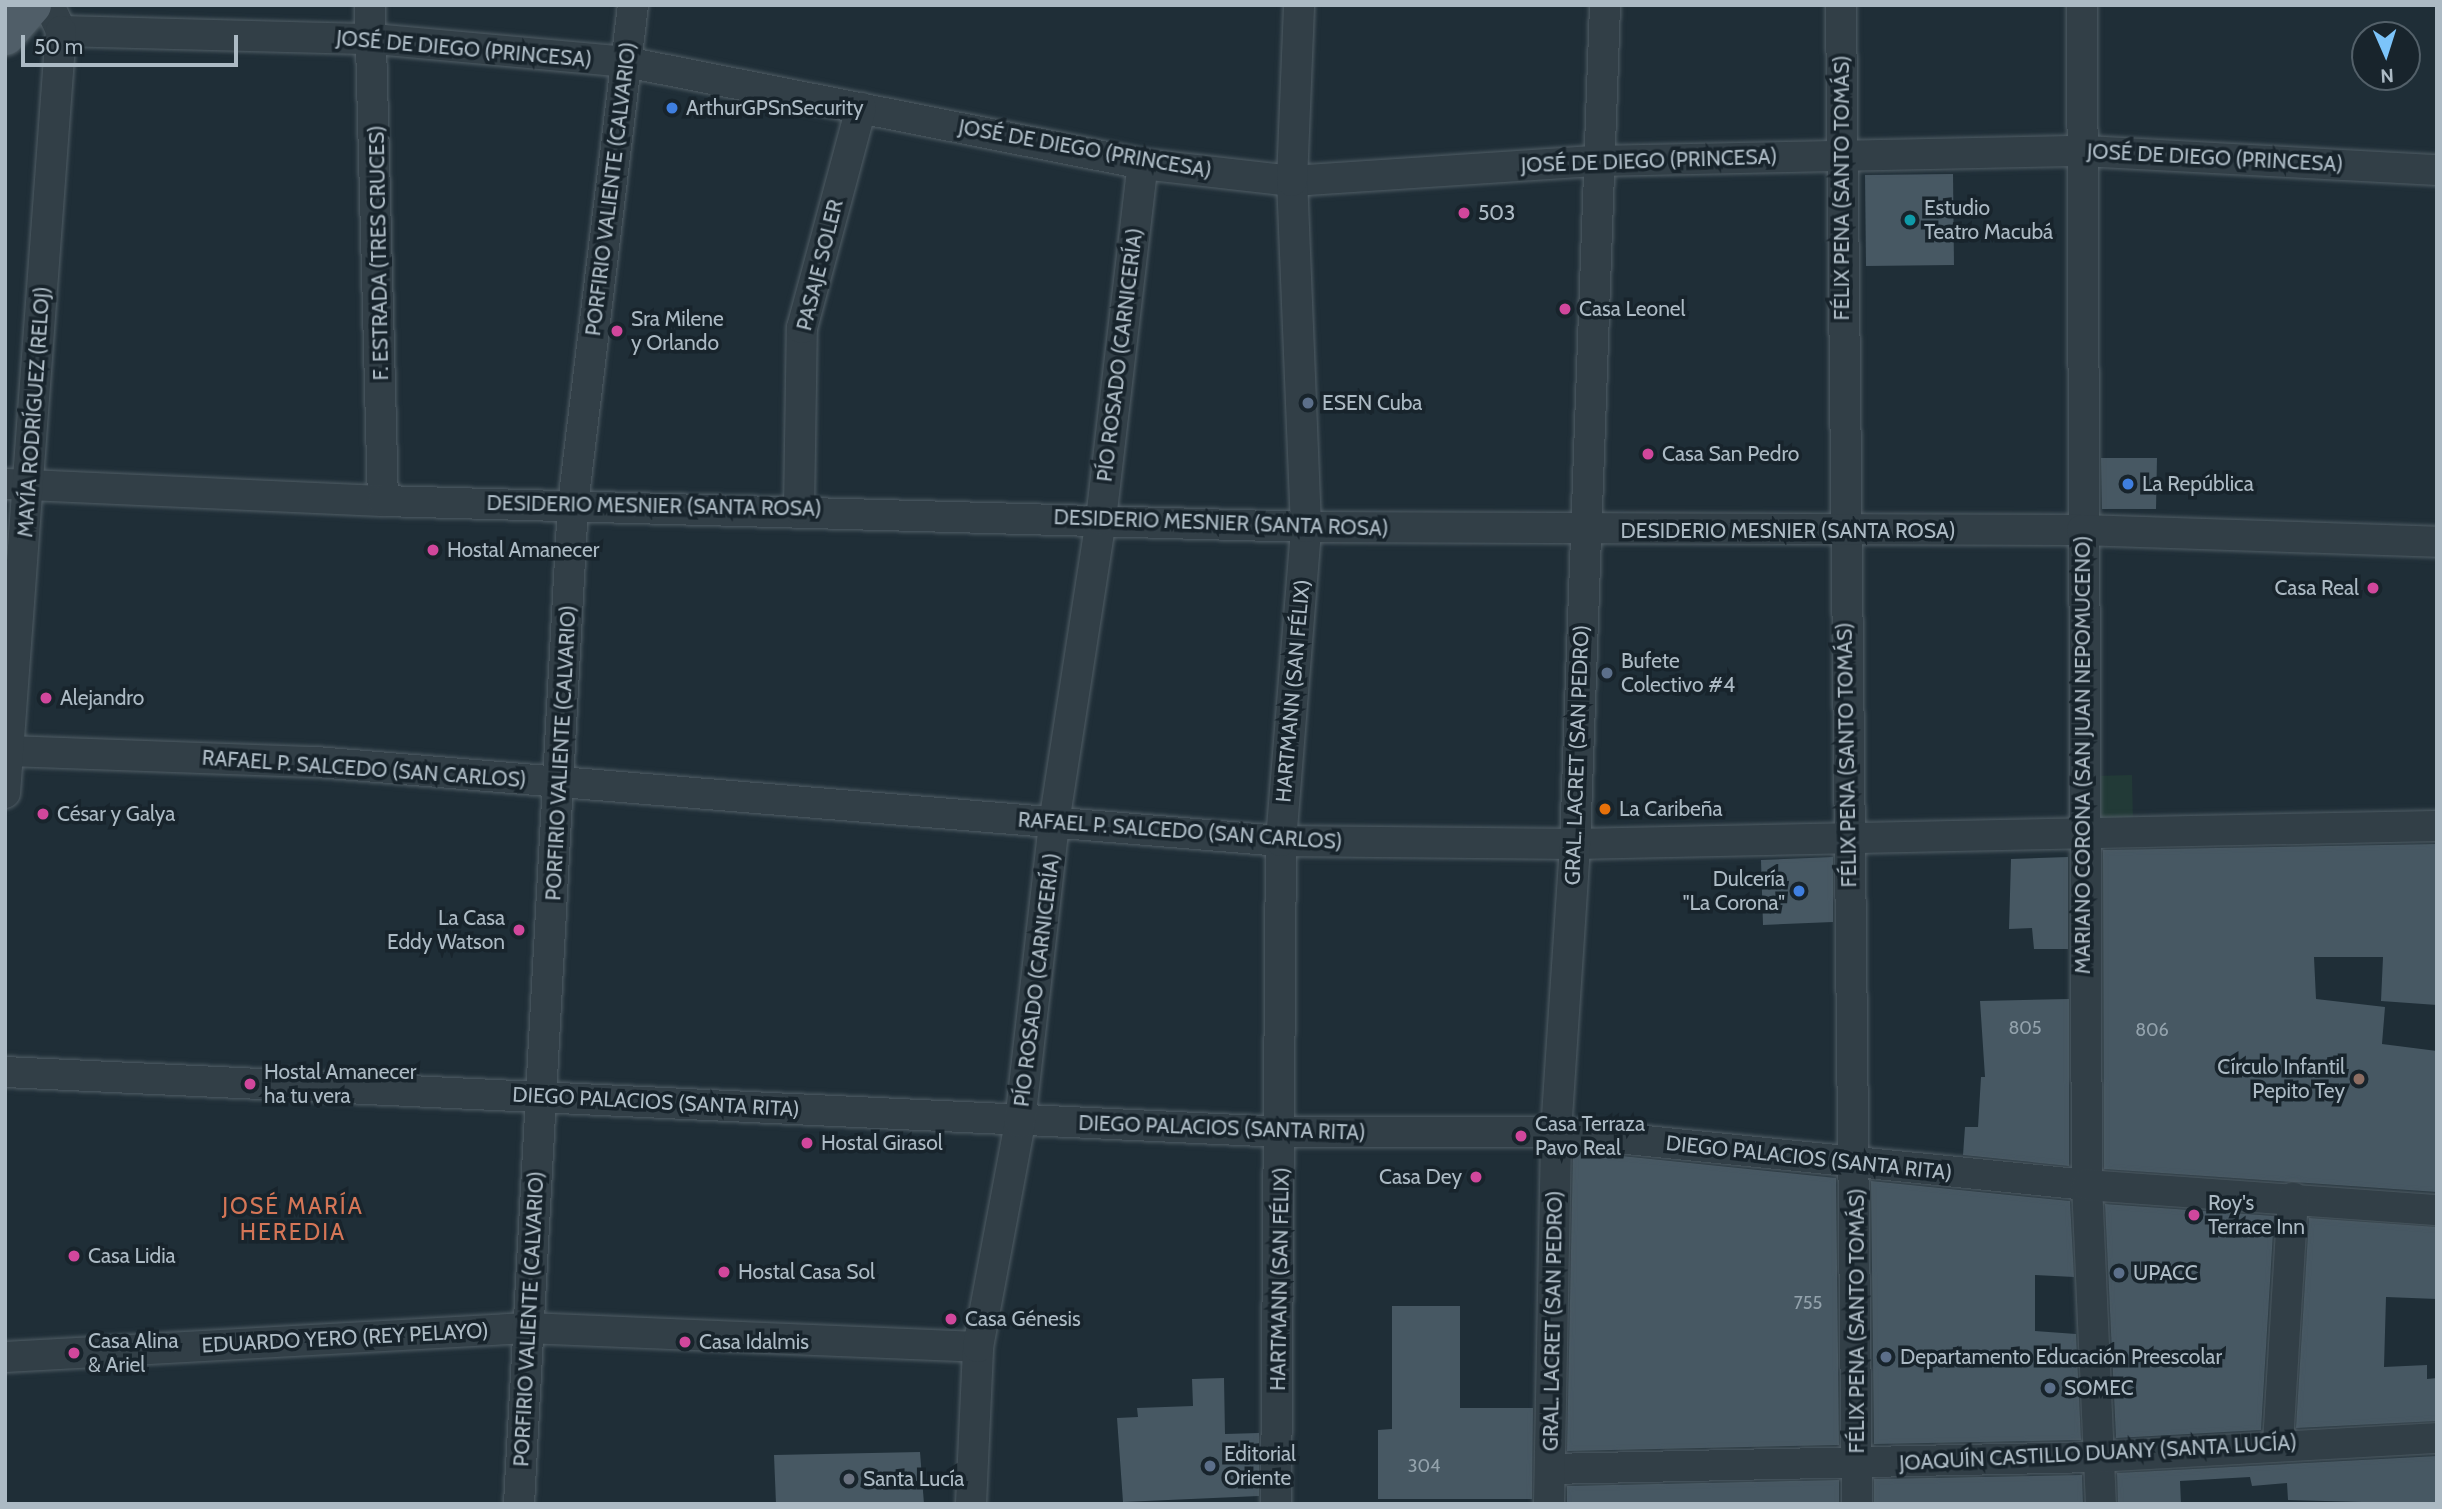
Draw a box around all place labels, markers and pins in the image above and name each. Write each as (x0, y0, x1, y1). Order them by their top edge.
place label: ArthurGPSnSecurity (686, 95, 864, 121)
marker: ArthurGPSnSecurity (664, 100, 680, 116)
place label: Estudio Teatro Macubá (1924, 195, 2053, 245)
place label: 503 (1478, 200, 1515, 226)
marker: 503 (1456, 205, 1472, 221)
marker: Estudio Teatro Macubá (1902, 212, 1918, 228)
place label: Casa Leonel (1579, 296, 1686, 322)
marker: Casa Leonel (1557, 301, 1573, 317)
place label: Sra Milene y Orlando (631, 306, 724, 356)
marker: Sra Milene y Orlando (609, 323, 625, 339)
place label: ESEN Cuba (1322, 390, 1422, 416)
marker: ESEN Cuba (1300, 395, 1316, 411)
place label: Casa San Pedro (1662, 441, 1799, 467)
marker: Casa San Pedro (1640, 446, 1656, 462)
place label: La República (2142, 471, 2254, 497)
marker: La República (2120, 476, 2136, 492)
place label: Hostal Amanecer (447, 537, 599, 563)
marker: Hostal Amanecer (425, 542, 441, 558)
place label: Casa Real (2274, 575, 2359, 601)
marker: Casa Real (2365, 580, 2381, 596)
place label: Bufete Colectivo #4 (1621, 648, 1735, 698)
marker: Bufete Colectivo #4 (1599, 665, 1615, 681)
place label: Alejandro (60, 685, 144, 711)
marker: Alejandro (38, 690, 54, 706)
place label: La Caribeña (1619, 796, 1723, 822)
place label: César y Galya (57, 801, 175, 827)
marker: La Caribeña (1597, 801, 1613, 817)
marker: César y Galya (35, 806, 51, 822)
place label: Dulcería "La Corona" (1683, 866, 1785, 916)
marker: Dulcería "La Corona" (1791, 883, 1807, 899)
place label: La Casa Eddy Watson (387, 905, 505, 955)
marker: La Casa Eddy Watson (511, 922, 527, 938)
place label: Círculo Infantil Pepito Tey (2217, 1054, 2345, 1104)
place label: Hostal Amanecer ha tu vera (264, 1059, 416, 1109)
marker: Círculo Infantil Pepito Tey (2351, 1071, 2367, 1087)
marker: Hostal Amanecer ha tu vera (242, 1076, 258, 1092)
place label: Casa Terraza Pavo Real (1535, 1111, 1645, 1161)
marker: Casa Terraza Pavo Real (1513, 1128, 1529, 1144)
place label: Hostal Girasol (821, 1130, 943, 1156)
marker: Hostal Girasol (799, 1135, 815, 1151)
place label: Casa Dey (1379, 1164, 1462, 1190)
marker: Casa Dey (1468, 1169, 1484, 1185)
place label: Roy's Terrace Inn (2208, 1190, 2305, 1240)
marker: Roy's Terrace Inn (2186, 1207, 2202, 1223)
place label: Casa Lidia (88, 1243, 176, 1269)
marker: Casa Lidia (66, 1248, 82, 1264)
place label: Hostal Casa Sol (738, 1259, 875, 1285)
place label: UPACC (2133, 1260, 2198, 1286)
marker: Hostal Casa Sol (716, 1264, 732, 1280)
marker: UPACC (2111, 1265, 2127, 1281)
place label: Casa Génesis (965, 1306, 1081, 1332)
marker: Casa Génesis (943, 1311, 959, 1327)
place label: Casa Alina & Ariel (88, 1328, 179, 1378)
place label: Casa Idalmis (699, 1329, 809, 1355)
marker: Casa Idalmis (677, 1334, 693, 1350)
place label: Departamento Educación Preescolar (1900, 1344, 2222, 1370)
marker: Casa Alina & Ariel (66, 1345, 82, 1361)
marker: Departamento Educación Preescolar (1878, 1349, 1894, 1365)
place label: SOMEC (2064, 1375, 2134, 1401)
marker: SOMEC (2042, 1380, 2058, 1396)
place label: Editorial Oriente (1224, 1441, 1296, 1491)
marker: Editorial Oriente (1202, 1458, 1218, 1474)
place label: Santa Lucía (863, 1466, 964, 1492)
marker: Santa Lucía (841, 1471, 857, 1487)

